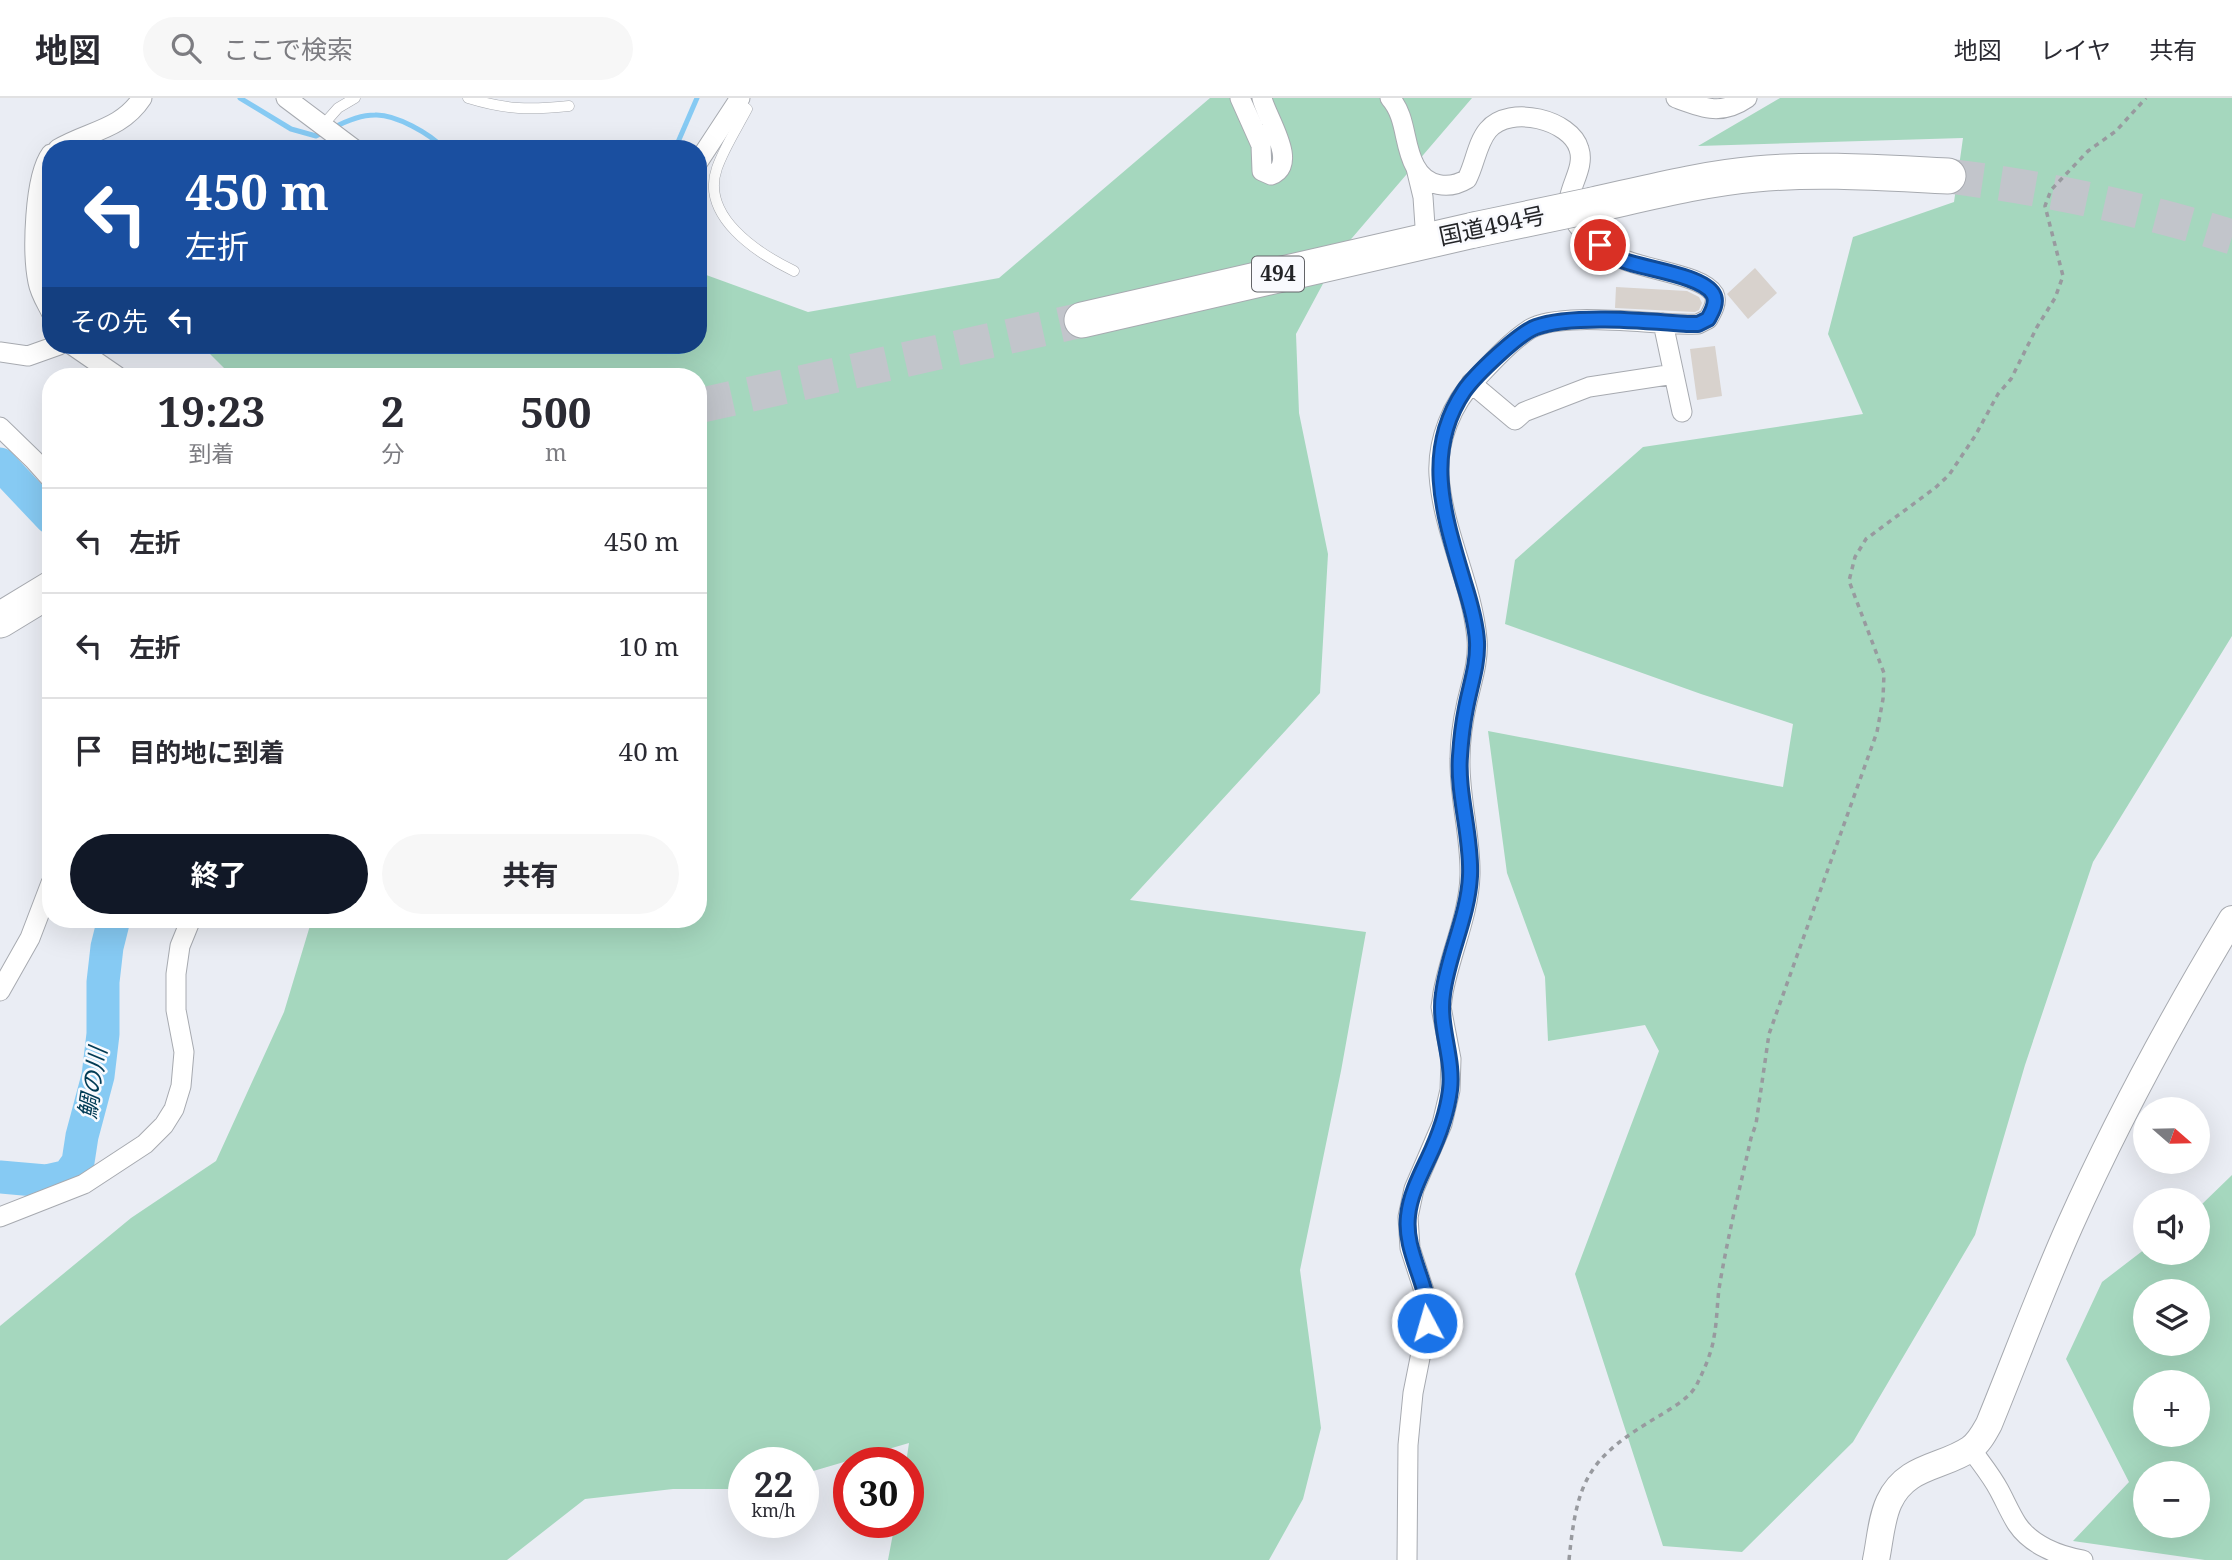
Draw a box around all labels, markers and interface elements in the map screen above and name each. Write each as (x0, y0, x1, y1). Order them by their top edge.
search box (143, 17, 633, 80)
text: 地図 (35, 27, 101, 72)
icon: search (167, 29, 205, 67)
text: ここで検索 (223, 31, 353, 67)
text: 地図 (1954, 33, 2002, 66)
text: レイヤ (2040, 33, 2111, 66)
text: 共有 (2149, 33, 2197, 66)
text: 450 m (185, 158, 329, 224)
icon: left (70, 168, 161, 259)
street label: 国道494号 (1436, 198, 1548, 252)
pin (1570, 215, 1630, 275)
text: 左折 (185, 224, 249, 267)
icon: arrive (1581, 226, 1619, 264)
road number: 494 (1252, 256, 1304, 292)
icon: left (162, 301, 200, 339)
text: その先 (70, 303, 148, 339)
text: 19:23 (158, 382, 265, 439)
text: 2 (381, 382, 405, 439)
text: 500 (520, 383, 591, 440)
text: m (545, 436, 567, 468)
text: 到着 (188, 437, 234, 469)
text: 分 (381, 437, 404, 469)
icon: left (70, 522, 108, 560)
text: 450 m (604, 523, 679, 559)
text: 左折 (129, 524, 181, 560)
icon: left (70, 627, 108, 665)
text: 10 m (619, 628, 679, 664)
text: 左折 (129, 629, 181, 665)
icon: arrive (70, 732, 108, 770)
text: 40 m (619, 733, 679, 769)
text: 目的地に到着 (129, 734, 285, 770)
button: 終了 (70, 834, 368, 914)
button: 共有 (382, 834, 679, 914)
water label: 鯛の川 (70, 1042, 114, 1121)
north arrow (2133, 1097, 2210, 1174)
map controls (2133, 1097, 2210, 1538)
button: sound (2133, 1188, 2210, 1265)
button: layers (2133, 1279, 2210, 1356)
position arrow (1390, 1286, 1464, 1360)
button: + (2133, 1370, 2210, 1447)
speed limit sign: 30 (833, 1447, 924, 1538)
text: 22 (754, 1460, 793, 1507)
button: − (2133, 1461, 2210, 1538)
text: km/h (751, 1498, 796, 1522)

